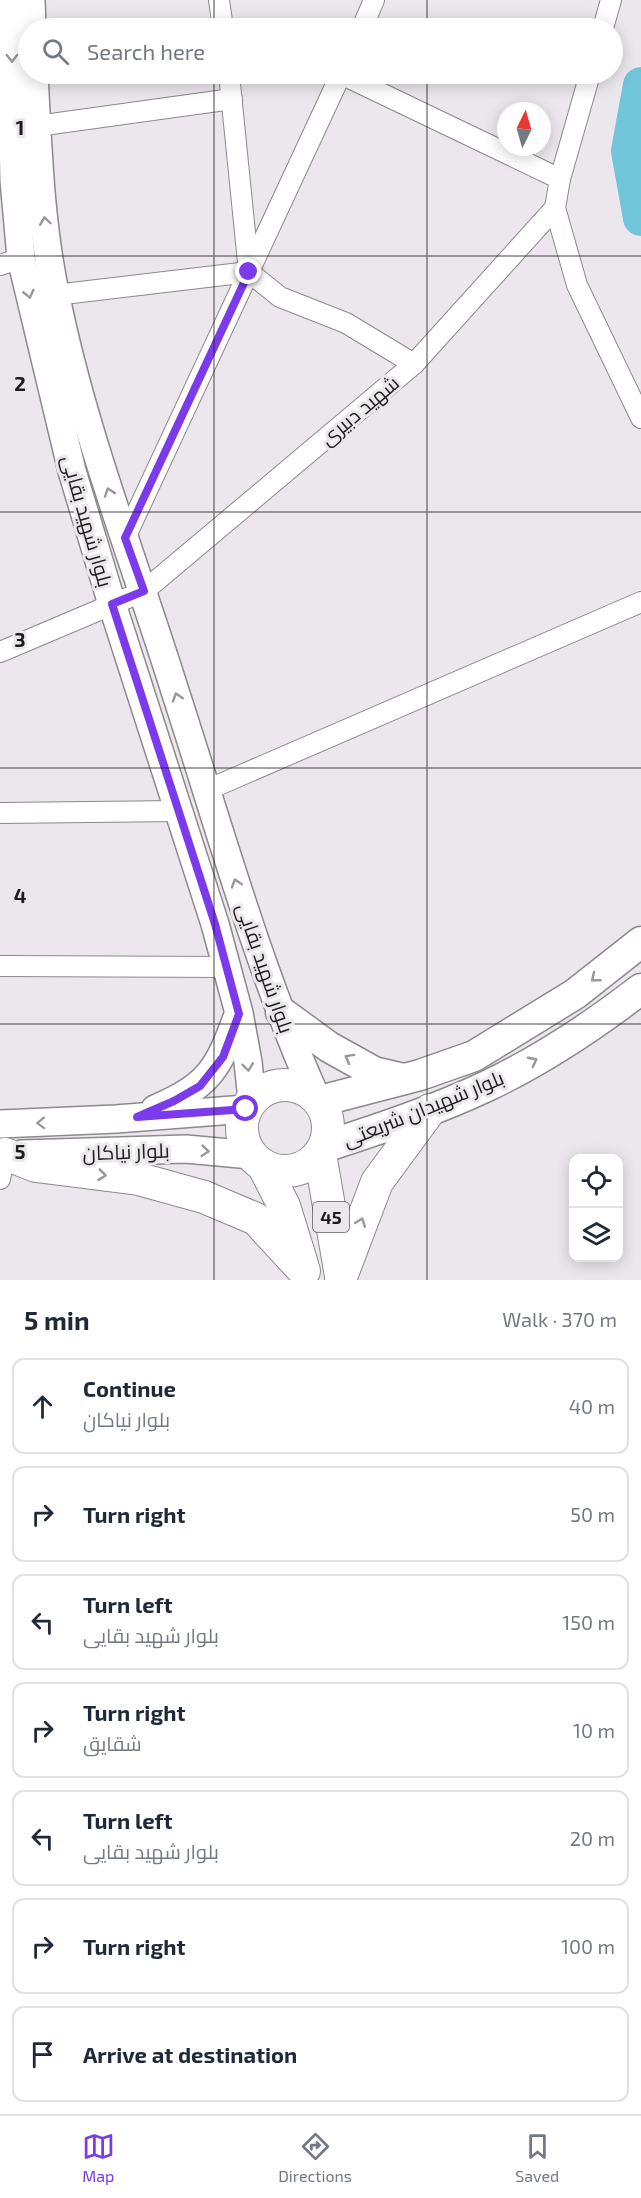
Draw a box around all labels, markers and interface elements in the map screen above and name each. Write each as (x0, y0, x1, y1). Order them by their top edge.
search box (18, 18, 623, 84)
icon: search (39, 35, 72, 68)
text: Search here (87, 38, 205, 64)
one-way arrow (5, 54, 18, 63)
north arrow (497, 102, 551, 156)
text: 1 (16, 115, 24, 139)
one-way arrow (39, 216, 51, 226)
route end (235, 258, 261, 284)
one-way arrow (22, 289, 35, 299)
street label: شهید دبیری (315, 370, 405, 451)
text: 2 (14, 371, 26, 395)
street label: بلوار شهید بقایی (56, 452, 118, 590)
one-way arrow (104, 487, 117, 498)
text: 3 (14, 627, 26, 651)
one-way arrow (172, 692, 185, 703)
one-way arrow (231, 878, 244, 889)
text: 4 (14, 883, 27, 907)
street label: بلوار شهید بقایی (231, 900, 299, 1037)
one-way arrow (591, 970, 602, 981)
one-way arrow (345, 1054, 356, 1065)
one-way arrow (527, 1057, 537, 1068)
one-way arrow (241, 1062, 254, 1072)
street label: بلوار شهیدان شریعتی (339, 1065, 508, 1153)
route start (232, 1095, 258, 1121)
one-way arrow (36, 1116, 45, 1129)
street label: بلوار نیاکان (82, 1137, 170, 1167)
text: 5 (14, 1139, 26, 1163)
one-way arrow (201, 1144, 210, 1157)
map controls (569, 1154, 623, 1262)
button: locate (569, 1154, 623, 1208)
one-way arrow (98, 1168, 107, 1180)
road number: 45 (313, 1202, 349, 1232)
button: layers (569, 1208, 623, 1262)
one-way arrow (354, 1218, 366, 1229)
text: 5 min (24, 1304, 90, 1335)
text: Walk · 370 m (502, 1307, 617, 1331)
text: Continue (83, 1375, 176, 1401)
icon: ahead (26, 1390, 59, 1423)
text: 40 m (569, 1394, 615, 1418)
text: بلوار نیاکان (83, 1407, 170, 1431)
icon: right (26, 1498, 59, 1531)
text: Turn right (83, 1501, 185, 1527)
text: 50 m (570, 1502, 615, 1526)
text: Turn left (83, 1591, 172, 1617)
icon: left (26, 1606, 59, 1639)
text: 150 m (562, 1610, 615, 1634)
text: بلوار شهید بقایی (83, 1623, 219, 1647)
text: Turn right (83, 1699, 185, 1725)
icon: right (26, 1714, 59, 1747)
text: 10 m (573, 1718, 615, 1742)
text: شقایق (83, 1731, 141, 1755)
text: Turn left (83, 1807, 172, 1833)
icon: left (26, 1822, 59, 1855)
text: 20 m (570, 1826, 615, 1850)
text: بلوار شهید بقایی (83, 1839, 219, 1863)
icon: right (26, 1930, 59, 1963)
text: Turn right (83, 1933, 185, 1959)
text: 100 m (561, 1934, 615, 1958)
icon: arrive (26, 2038, 59, 2071)
text: Arrive at destination (83, 2041, 297, 2067)
tab: Map (82, 2130, 115, 2185)
tab: Directions (278, 2130, 352, 2185)
tab: Saved (515, 2130, 559, 2185)

